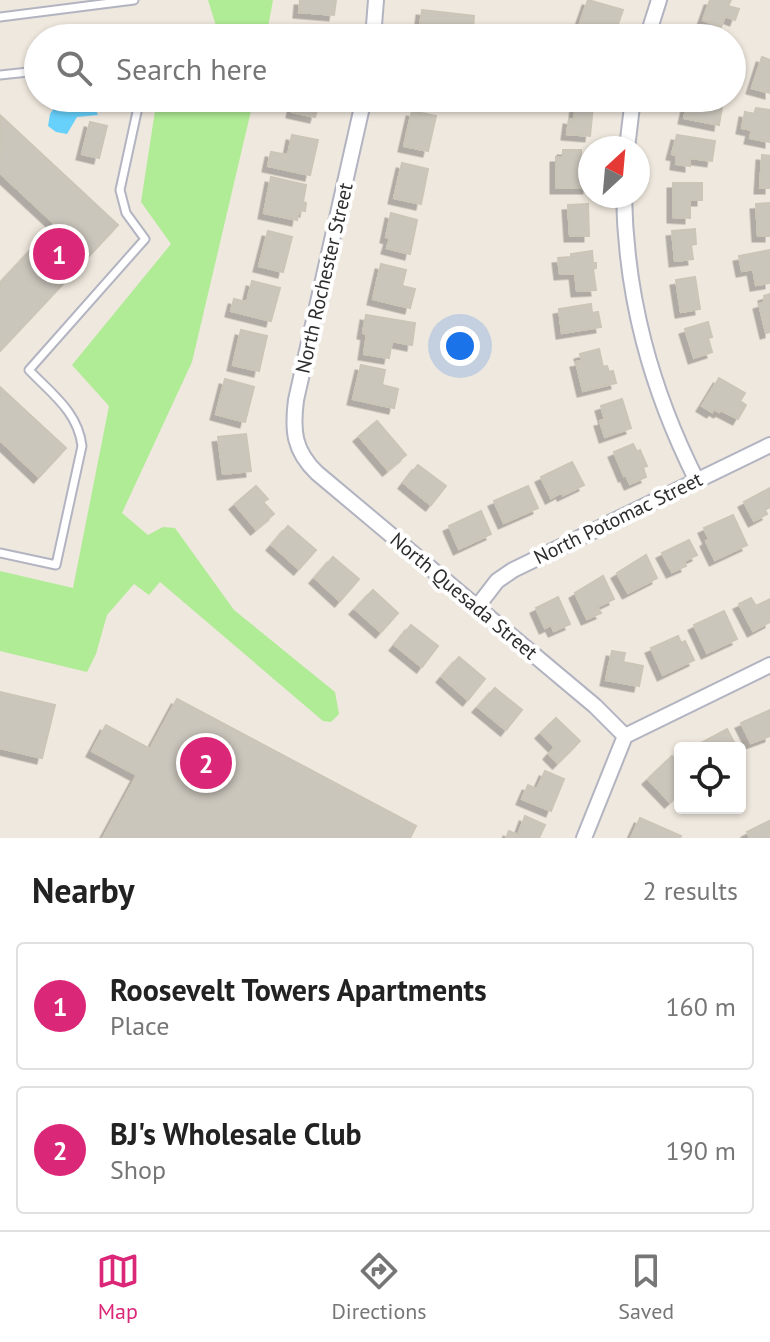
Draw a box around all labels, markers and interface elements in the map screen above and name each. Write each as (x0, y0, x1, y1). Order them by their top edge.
search box (24, 24, 746, 112)
icon: search (52, 46, 96, 90)
text: Search here (116, 49, 267, 88)
north arrow (578, 136, 650, 208)
street label: North Rochester Street (289, 180, 359, 376)
pin: 1 (33, 224, 85, 284)
your location (440, 326, 480, 366)
street label: North Potomac Street (530, 466, 707, 570)
street label: North Quesada Street (385, 527, 543, 665)
pin: 2 (180, 733, 232, 793)
map controls (674, 742, 746, 814)
button: locate (674, 742, 746, 814)
text: Nearby (32, 868, 134, 912)
text: 2 results (643, 874, 738, 907)
text: Roosevelt Towers Apartments (110, 970, 487, 1009)
text: 1 (53, 990, 67, 1023)
text: 160 m (665, 990, 736, 1023)
text: Place (110, 1009, 169, 1042)
text: BJ's Wholesale Club (110, 1114, 362, 1153)
text: 2 (53, 1134, 67, 1167)
text: 190 m (665, 1134, 736, 1167)
text: Shop (110, 1153, 166, 1186)
tab: Map (96, 1249, 140, 1325)
tab: Directions (331, 1249, 427, 1325)
tab: Saved (618, 1249, 674, 1325)

